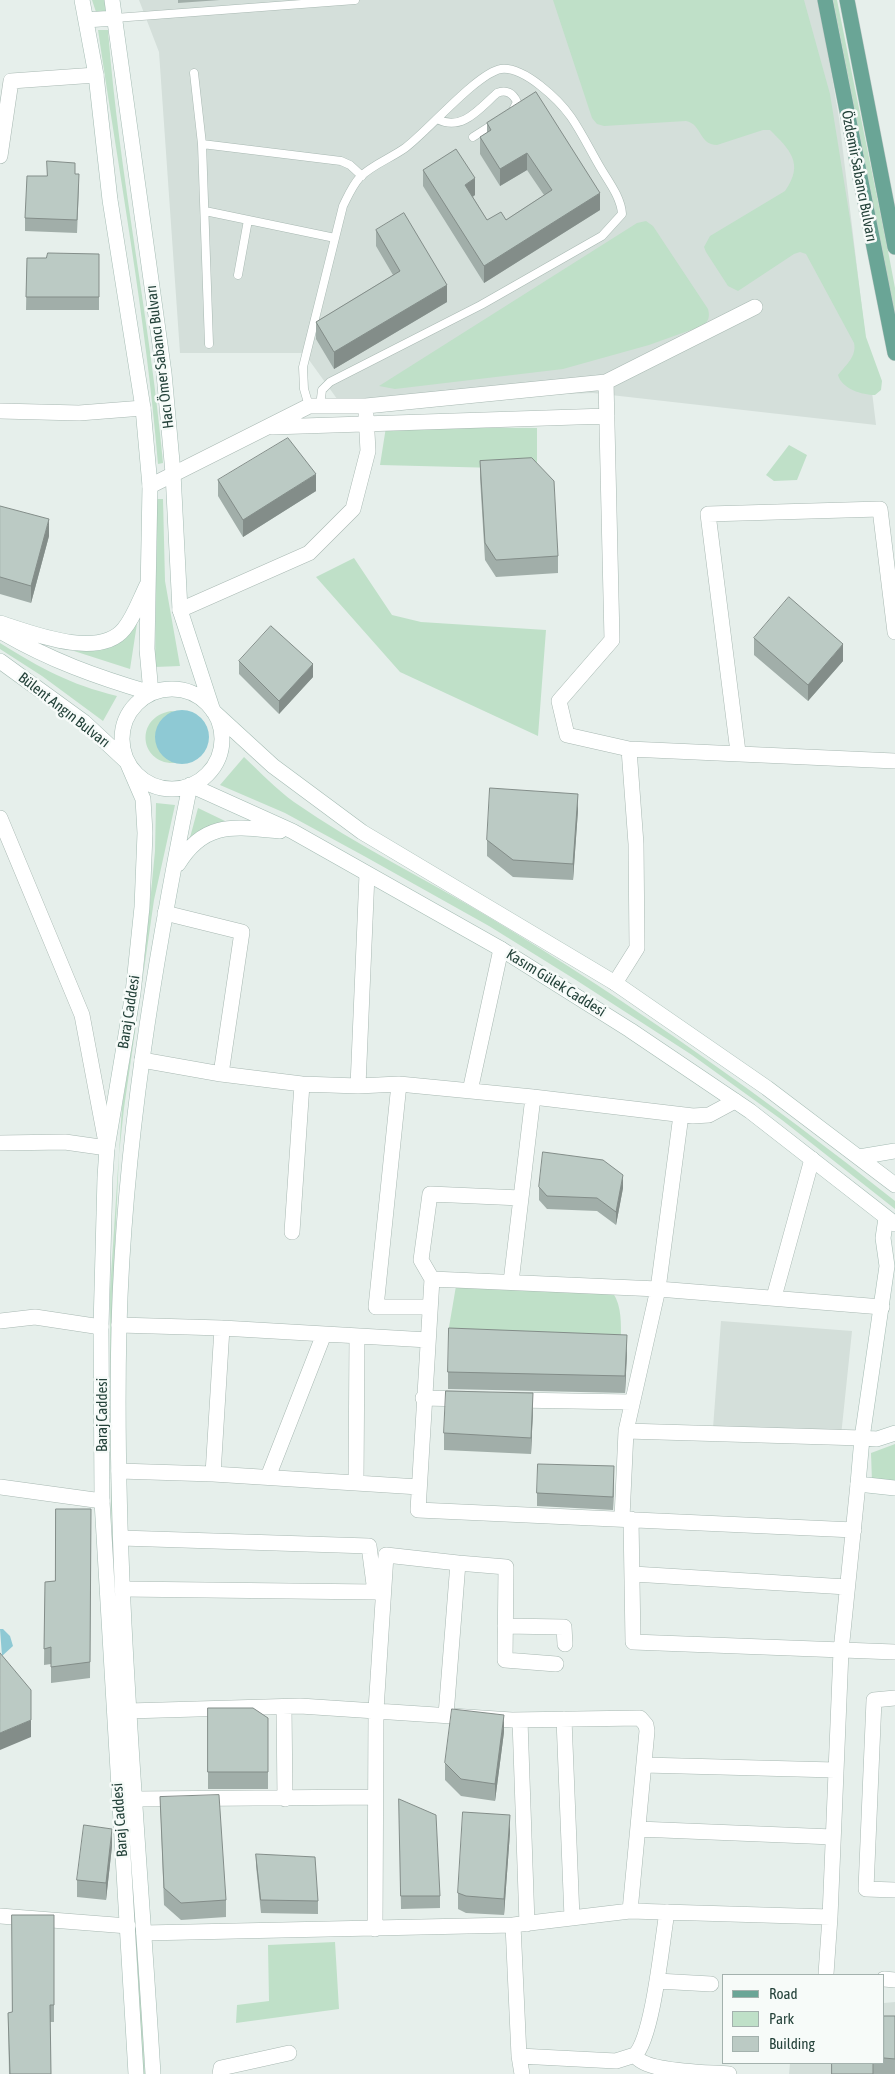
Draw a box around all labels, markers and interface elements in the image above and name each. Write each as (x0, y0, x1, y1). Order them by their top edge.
street label: Özdemir Sabancı Bulvarı (837, 109, 881, 243)
street label: Hacı Ömer Sabancı Bulvarı (142, 284, 178, 430)
street label: Bülent Angın Bulvarı (15, 669, 113, 751)
street label: Kasım Gülek Caddesi (503, 945, 609, 1021)
street label: Baraj Caddesi (114, 974, 144, 1050)
street label: Baraj Caddesi (93, 1378, 111, 1452)
street label: Baraj Caddesi (108, 1782, 132, 1858)
legend (722, 1974, 885, 2064)
text: Road (769, 1985, 798, 2002)
text: Park (769, 2010, 794, 2027)
text: Building (769, 2035, 815, 2052)

